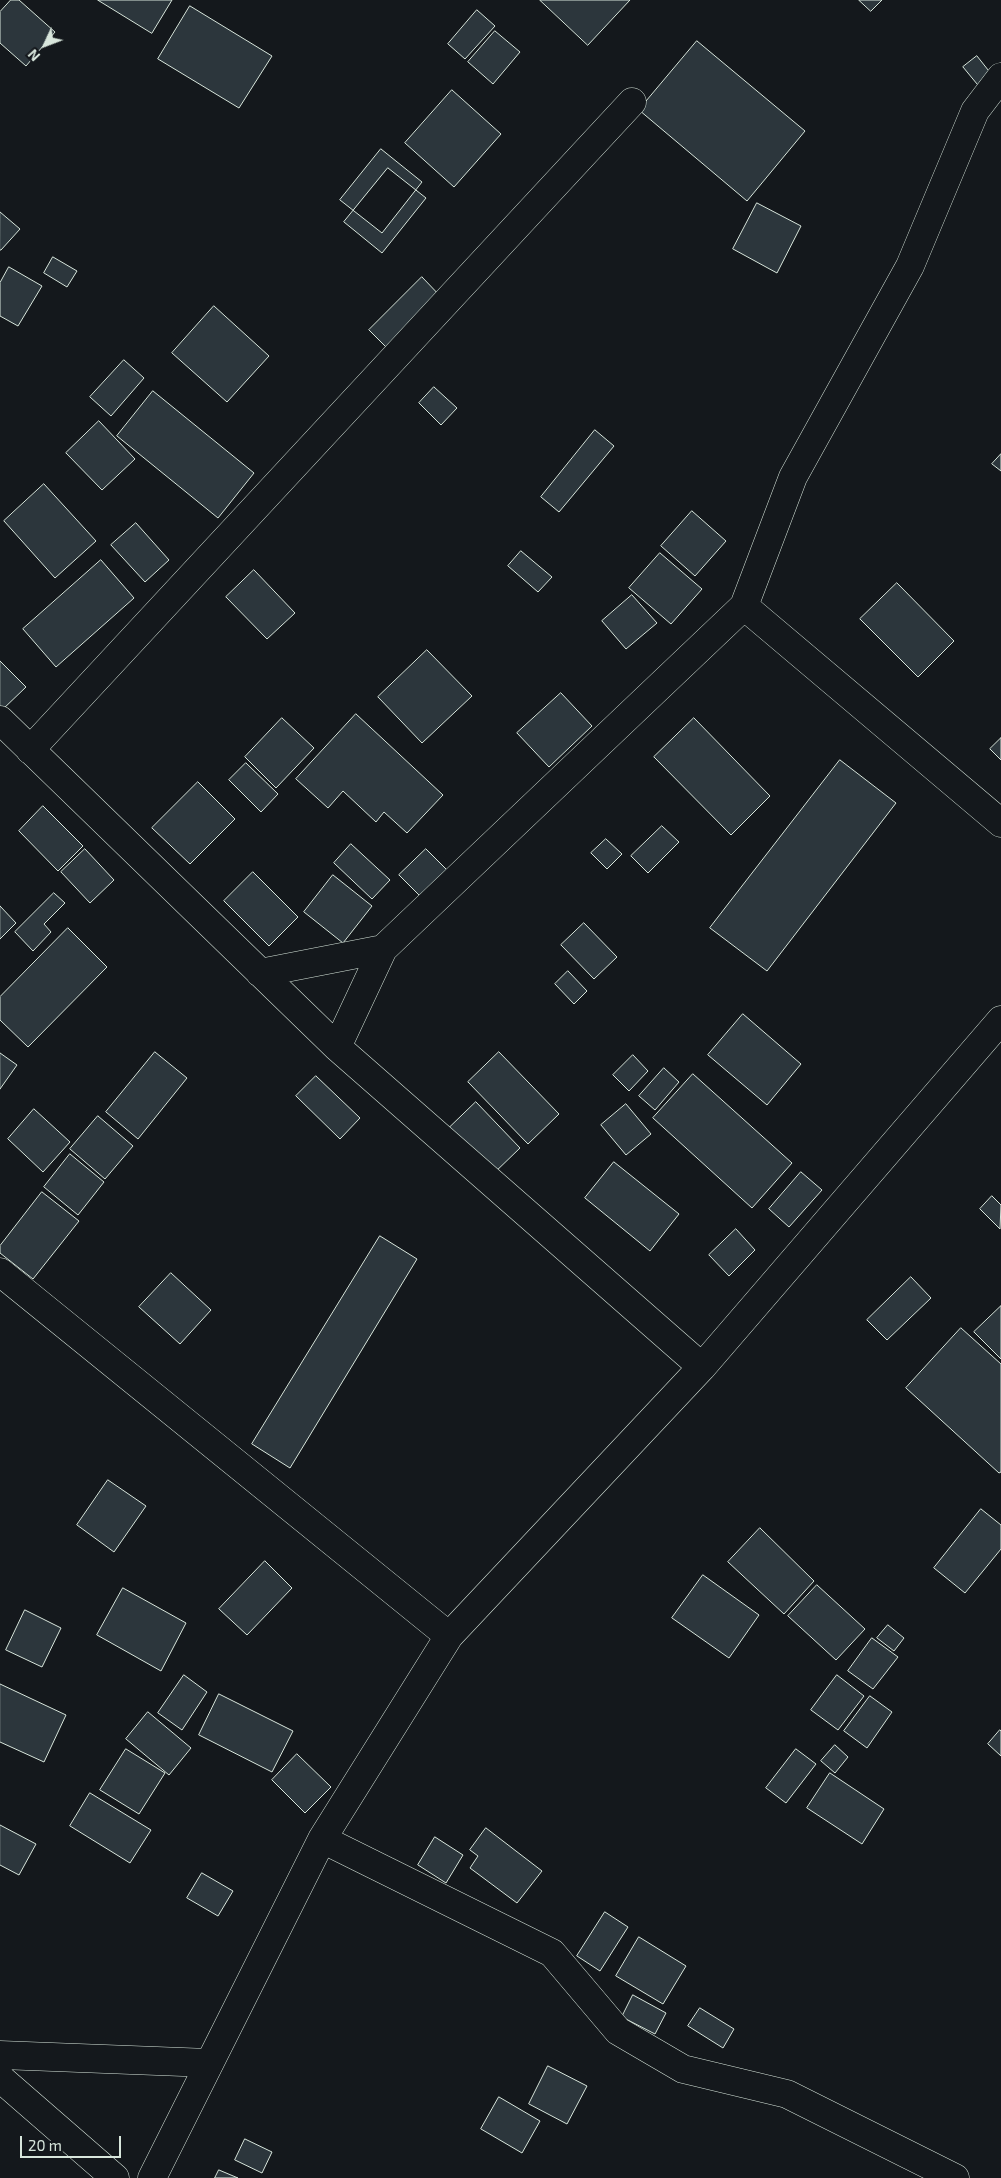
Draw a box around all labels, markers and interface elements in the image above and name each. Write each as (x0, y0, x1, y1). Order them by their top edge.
north arrow (20, 20, 70, 70)
text: N (24, 46, 43, 65)
scale bar (22, 2126, 124, 2158)
text: 20 m (28, 2136, 62, 2154)

